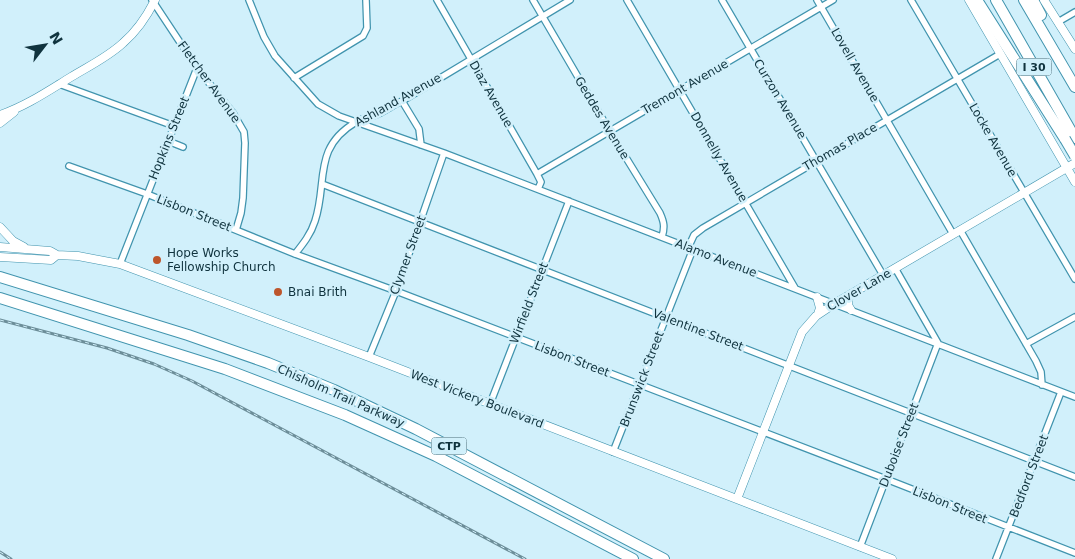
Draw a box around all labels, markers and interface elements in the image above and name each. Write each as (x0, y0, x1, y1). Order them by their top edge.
north arrow (20, 20, 70, 70)
street label: Lovell Avenue (828, 25, 882, 105)
text: N (46, 29, 66, 47)
street label: Fletcher Avenue (175, 39, 243, 125)
street label: Tremont Avenue (638, 57, 731, 118)
street label: Curzon Avenue (751, 57, 809, 141)
street label: Diaz Avenue (466, 58, 516, 130)
road number: I 30 (1016, 58, 1052, 76)
street label: Ashland Avenue (352, 71, 444, 129)
street label: Geddes Avenue (572, 74, 632, 162)
street label: Hopkins Street (146, 94, 192, 182)
street label: Locke Avenue (966, 101, 1020, 179)
street label: Donnelly Avenue (688, 110, 750, 204)
street label: Thomas Place (800, 120, 880, 174)
street label: Lisbon Street (155, 192, 234, 234)
street label: Clymer Street (387, 213, 429, 296)
street label: Alamo Avenue (673, 236, 759, 280)
place label: Hope Works Fellowship Church (167, 246, 276, 274)
marker: Hope Works Fellowship Church (151, 254, 163, 266)
street label: Wirfield Street (507, 260, 551, 346)
street label: Clover Lane (825, 266, 893, 314)
place label: Bnai Brith (288, 285, 347, 299)
marker: Bnai Brith (272, 286, 284, 298)
street label: Valentine Street (651, 306, 746, 354)
street label: Brunswick Street (617, 329, 667, 429)
street label: Lisbon Street (533, 338, 612, 380)
street label: Chisholm Trail Parkway (275, 362, 407, 430)
street label: West Vickery Boulevard (408, 367, 546, 431)
street label: Duboise Street (877, 401, 922, 489)
street label: Bedford Street (1007, 432, 1051, 519)
road number: CTP (432, 438, 466, 454)
street label: Lisbon Street (911, 484, 990, 526)

